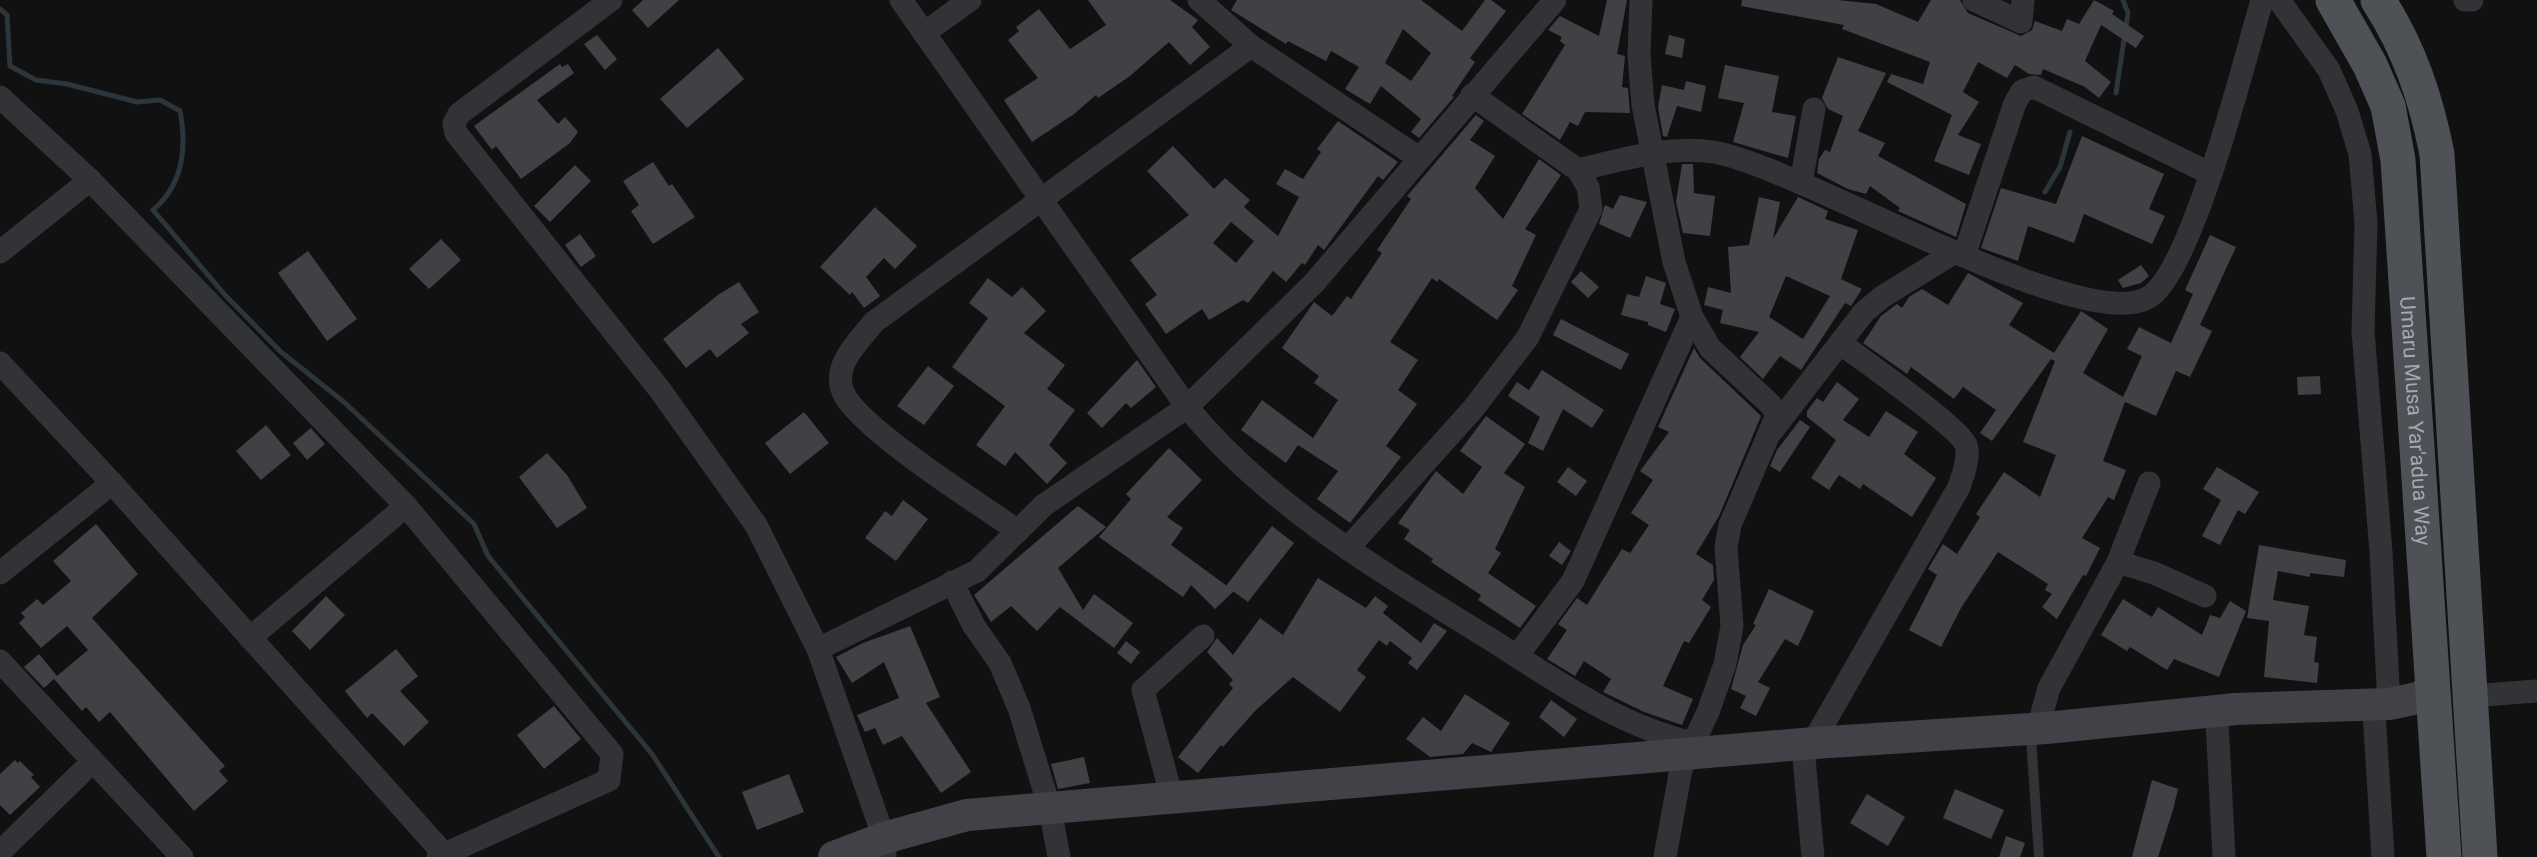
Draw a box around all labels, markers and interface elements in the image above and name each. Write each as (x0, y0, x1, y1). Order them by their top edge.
street label: Umaru Musa Yar'adua Way (2395, 296, 2435, 546)

